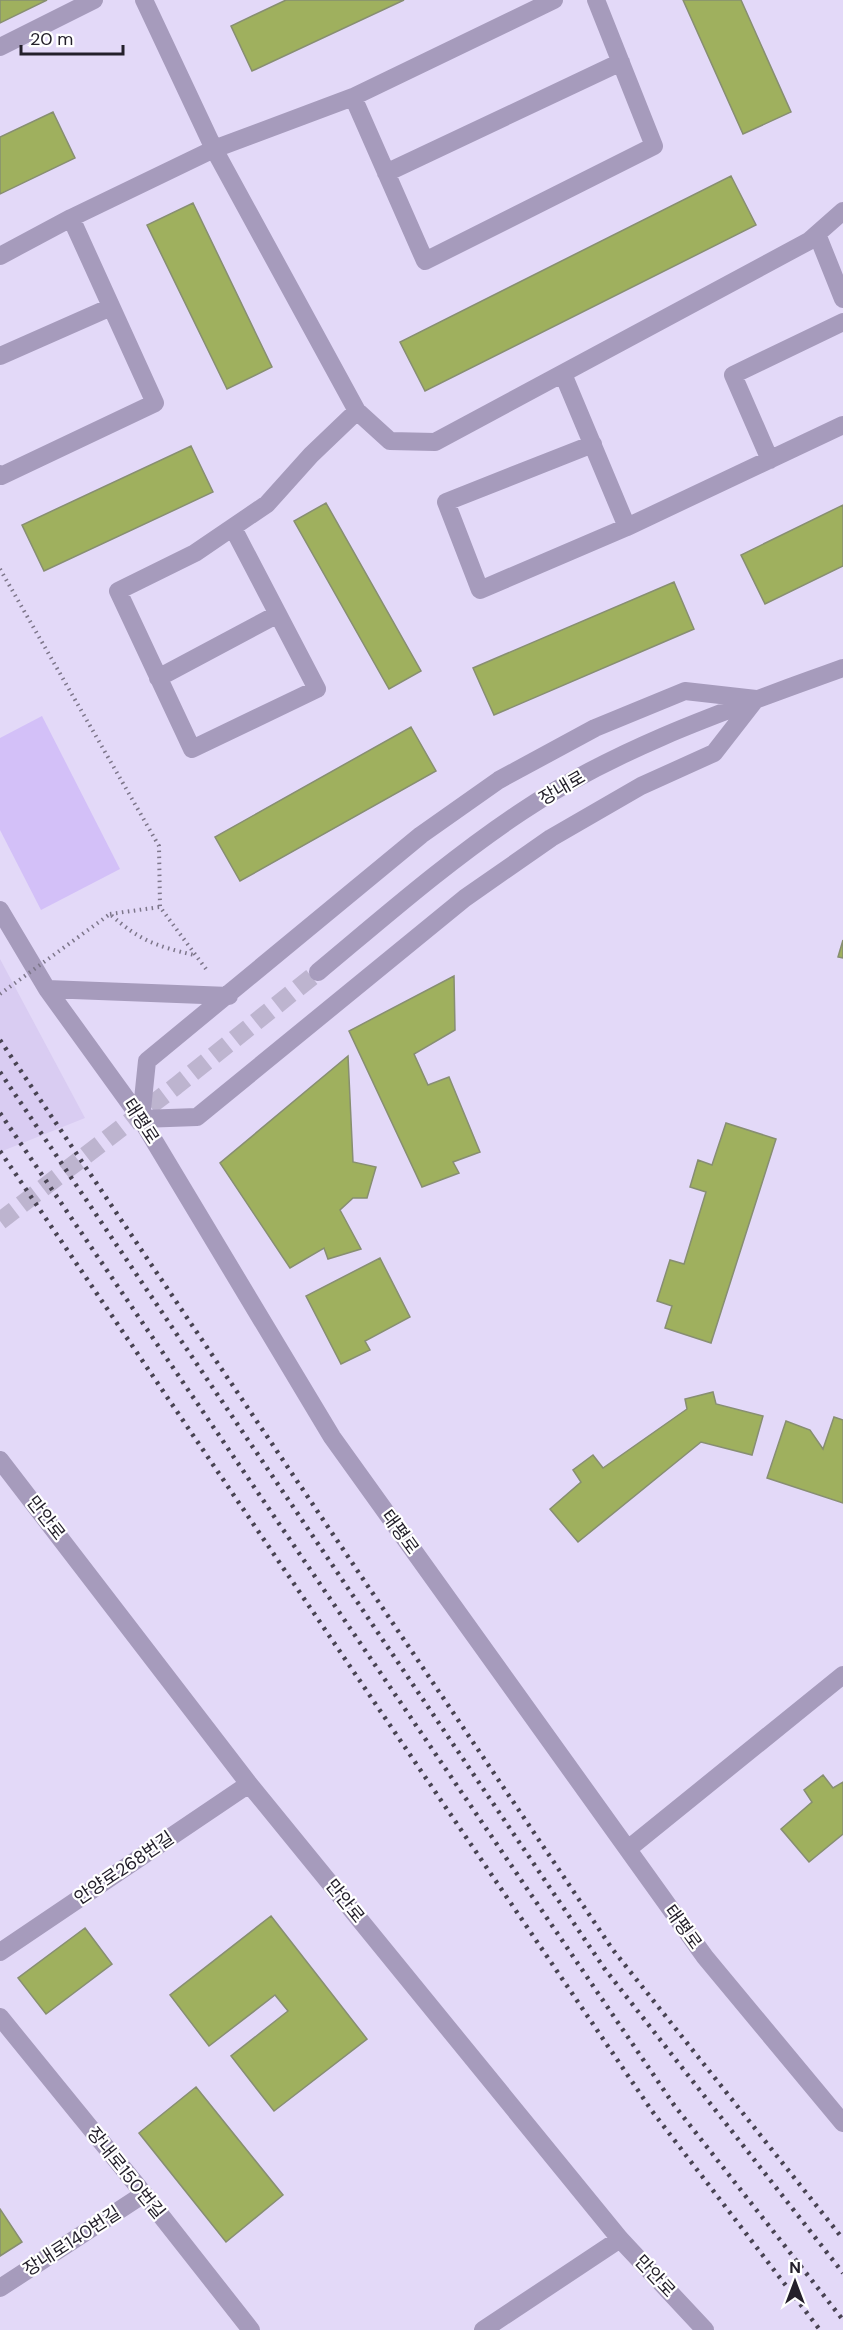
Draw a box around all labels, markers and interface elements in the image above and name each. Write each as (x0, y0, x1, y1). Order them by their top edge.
scale bar (21, 18, 123, 56)
text: 20 m (30, 27, 73, 51)
street label: 장내로 (534, 765, 590, 811)
street label: 태평로 (117, 1094, 165, 1148)
street label: 만안로 (21, 1491, 71, 1545)
street label: 태평로 (376, 1505, 424, 1559)
street label: 안양로268번길 (69, 1826, 179, 1910)
street label: 만안로 (320, 1874, 370, 1928)
street label: 태평로 (659, 1900, 707, 1954)
street label: 장내로150번길 (82, 2122, 170, 2224)
street label: 장내로140번길 (19, 2201, 125, 2281)
street label: 만안로 (629, 2250, 681, 2302)
north arrow (765, 2252, 825, 2312)
text: N (789, 2257, 801, 2278)

